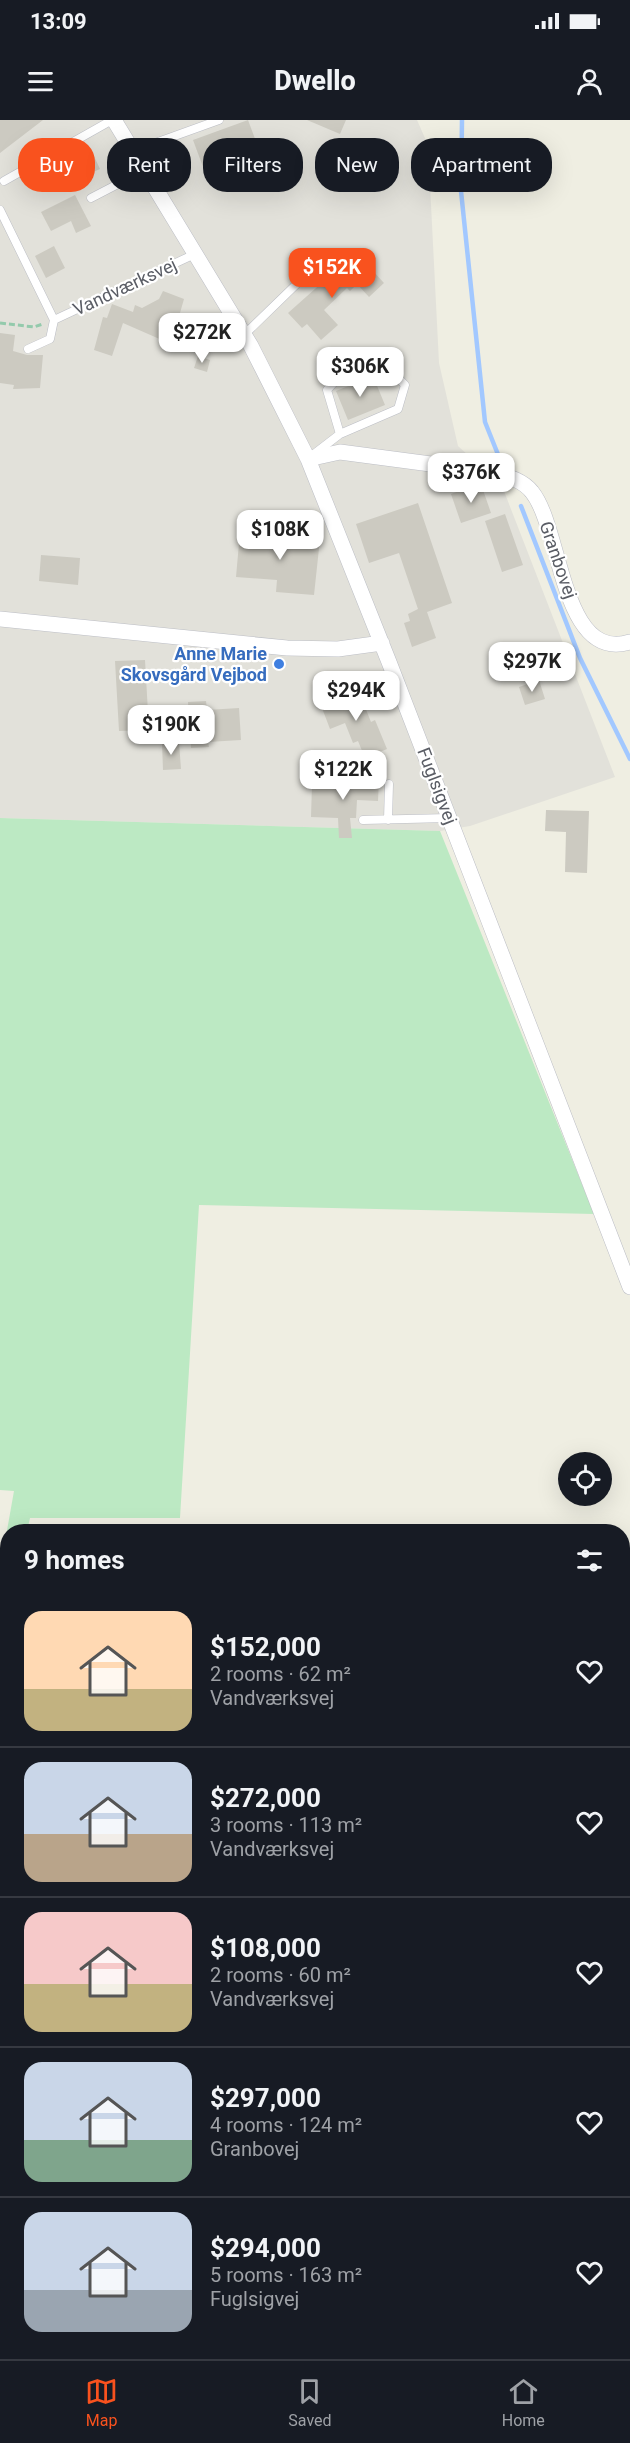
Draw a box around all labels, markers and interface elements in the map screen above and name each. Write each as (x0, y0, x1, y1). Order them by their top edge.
text: 13:09 (30, 9, 87, 34)
icon: menu (24, 65, 57, 98)
text: Dwello (274, 65, 356, 97)
icon: person (573, 65, 606, 98)
chip: Buy (18, 138, 95, 192)
chip: Rent (107, 138, 191, 192)
chip: Filters (203, 138, 303, 192)
chip: New (315, 138, 399, 192)
chip: Apartment (411, 138, 552, 192)
pin: $152K (290, 248, 374, 299)
street label: Vandværksvej (70, 253, 180, 320)
text: $152K (303, 255, 361, 279)
pin: $272K (160, 313, 244, 364)
text: $272K (173, 320, 231, 344)
pin: $306K (318, 347, 402, 398)
text: $306K (331, 354, 389, 378)
pin: $376K (429, 453, 513, 504)
text: $376K (442, 460, 500, 484)
pin: $108K (238, 510, 322, 561)
text: $108K (251, 517, 309, 541)
street label: Granbovej (535, 518, 581, 601)
pin: $297K (490, 642, 574, 693)
place label: Anne Marie Skovsgård Vejbod (121, 643, 267, 685)
text: $297K (503, 649, 561, 673)
marker: Anne Marie Skovsgård Vejbod (272, 657, 286, 671)
pin: $294K (314, 671, 398, 722)
text: $294K (327, 678, 385, 702)
pin: $190K (129, 705, 213, 756)
text: $190K (142, 712, 200, 736)
street label: Fuglsigvej (413, 745, 462, 827)
pin: $122K (301, 750, 385, 801)
text: $122K (314, 757, 372, 781)
map controls (558, 1452, 612, 1506)
button: locate (558, 1452, 612, 1506)
icon: filters (573, 1544, 606, 1577)
text: 9 homes (24, 1545, 125, 1575)
text: $152,000 (210, 1632, 321, 1662)
icon: home (72, 1635, 144, 1707)
icon: heart (573, 1655, 606, 1688)
text: 2 rooms · 62 m² (210, 1662, 351, 1686)
text: Vandværksvej (210, 1686, 334, 1710)
text: $272,000 (210, 1783, 321, 1813)
icon: home (72, 1786, 144, 1858)
icon: heart (573, 1806, 606, 1839)
text: 3 rooms · 113 m² (210, 1813, 362, 1837)
text: Vandværksvej (210, 1837, 334, 1861)
text: $108,000 (210, 1933, 321, 1963)
icon: home (72, 1936, 144, 2008)
icon: heart (573, 1956, 606, 1989)
text: 2 rooms · 60 m² (210, 1963, 351, 1987)
text: Vandværksvej (210, 1987, 334, 2011)
text: $297,000 (210, 2083, 321, 2113)
icon: home (72, 2086, 144, 2158)
icon: heart (573, 2106, 606, 2139)
text: 4 rooms · 124 m² (210, 2113, 362, 2137)
text: Granbovej (210, 2137, 299, 2161)
text: $294,000 (210, 2233, 321, 2263)
icon: home (72, 2236, 144, 2308)
icon: heart (573, 2256, 606, 2289)
text: 5 rooms · 163 m² (210, 2263, 362, 2287)
text: Fuglsigvej (210, 2287, 299, 2311)
tab: Map (85, 2375, 118, 2430)
tab: Saved (288, 2375, 332, 2430)
tab: Home (502, 2375, 545, 2430)

